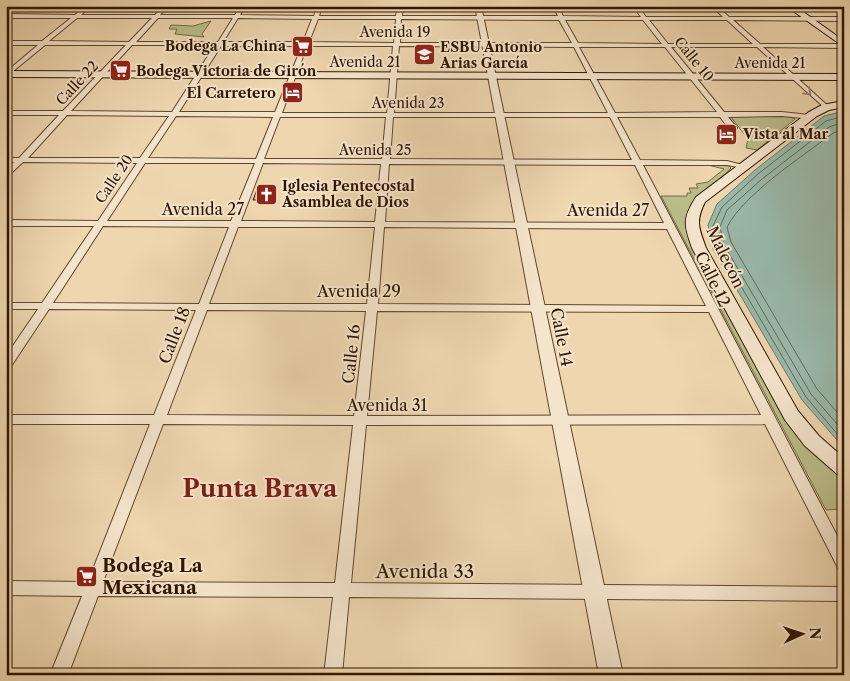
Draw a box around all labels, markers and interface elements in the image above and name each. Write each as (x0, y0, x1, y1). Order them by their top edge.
street label: Avenida 19 (358, 23, 431, 41)
street label: Calle 10 (670, 33, 718, 85)
supermarket icon: Bodega La China (290, 34, 314, 58)
place label: Bodega La China (165, 37, 287, 55)
place label: ESBU Antonio Arias García (439, 38, 542, 72)
school or university icon: ESBU Antonio Arias García (412, 43, 436, 67)
street label: Avenida 21 (329, 53, 401, 71)
street label: Avenida 21 (734, 54, 806, 72)
street label: Calle 22 (52, 57, 102, 109)
supermarket icon: Bodega Victoria de Girón (108, 59, 132, 83)
place label: Bodega Victoria de Girón (136, 62, 317, 80)
hotel icon: El Carretero (280, 81, 304, 105)
place label: El Carretero (187, 84, 276, 102)
one-way arrow (803, 86, 812, 95)
street label: Avenida 23 (371, 94, 444, 112)
hotel icon: Vista al Mar (715, 122, 739, 146)
place label: Vista al Mar (742, 125, 829, 143)
street label: Avenida 25 (338, 141, 411, 159)
street label: Calle 20 (91, 151, 137, 207)
place label: Iglesia Pentecostal Asamblea de Dios (281, 177, 415, 211)
church icon: Iglesia Pentecostal Asamblea de Dios (254, 182, 278, 206)
street label: Avenida 27 (161, 199, 244, 219)
street label: Avenida 27 (566, 200, 649, 220)
street label: Malecón (702, 223, 750, 291)
street label: Calle 12 (691, 248, 735, 310)
street label: Avenida 29 (316, 281, 401, 301)
street label: Calle 18 (154, 304, 194, 366)
street label: Calle 14 (547, 306, 577, 368)
street label: Calle 16 (338, 323, 364, 385)
street label: Avenida 31 (346, 395, 428, 415)
district label: Punta Brava (182, 473, 338, 504)
place label: Bodega La Mexicana (102, 554, 204, 599)
street label: Avenida 33 (375, 560, 474, 583)
supermarket icon: Bodega La Mexicana (74, 564, 98, 588)
north arrow (778, 608, 828, 658)
text: N (806, 627, 824, 640)

